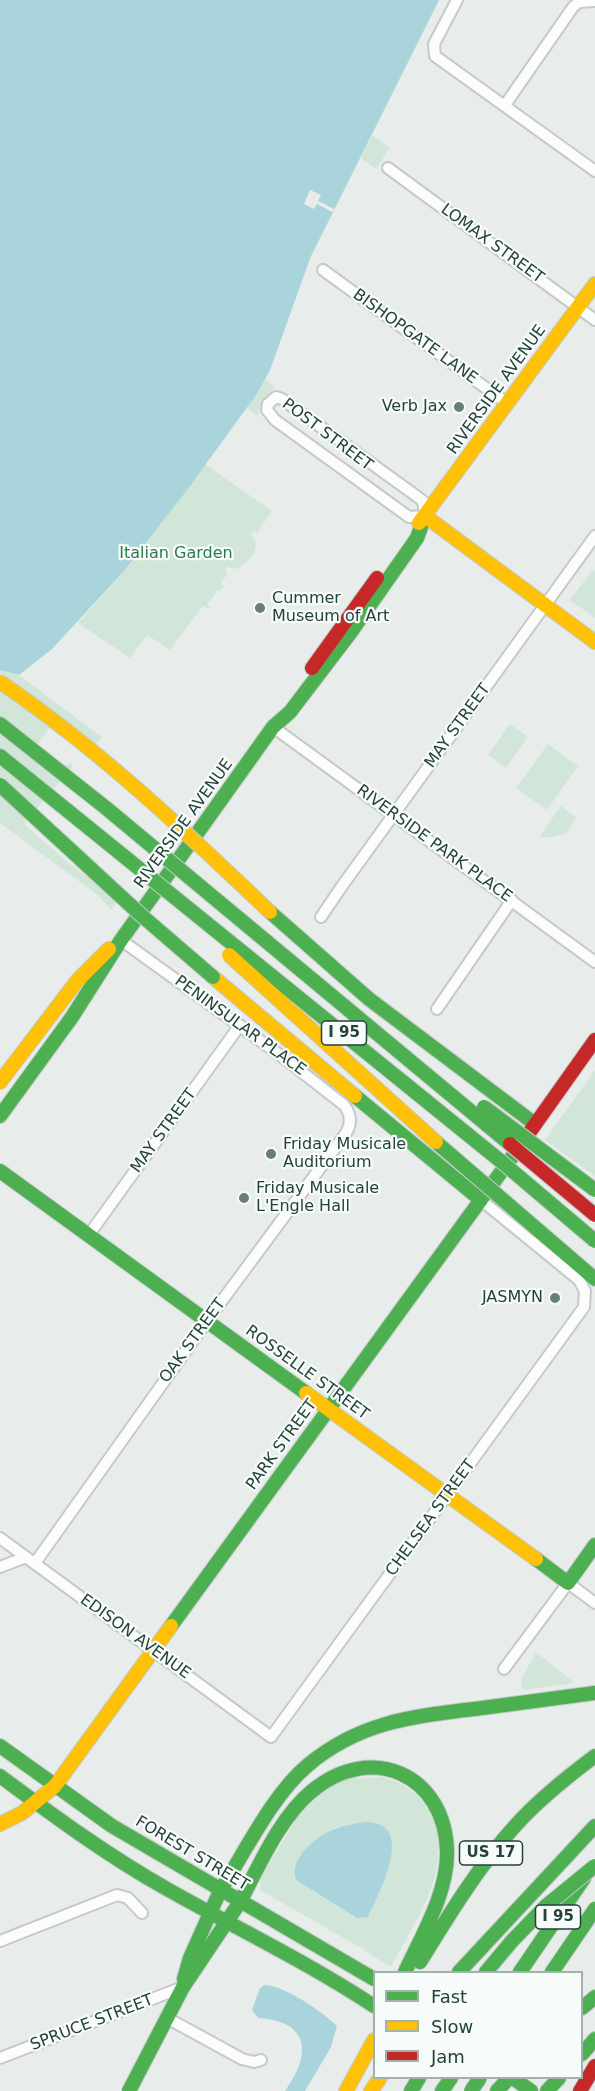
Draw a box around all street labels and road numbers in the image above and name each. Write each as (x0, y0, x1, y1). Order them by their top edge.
street label: LOMAX STREET (437, 200, 547, 288)
street label: BISHOPGATE LANE (349, 285, 481, 389)
street label: RIVERSIDE AVENUE (444, 322, 550, 458)
street label: POST STREET (278, 395, 376, 475)
street label: MAY STREET (421, 680, 495, 772)
street label: RIVERSIDE AVENUE (131, 756, 237, 892)
street label: RIVERSIDE PARK PLACE (352, 781, 516, 907)
street label: PENINSULAR PLACE (171, 972, 309, 1080)
road number: I 95 (322, 1021, 366, 1045)
street label: MAY STREET (127, 1085, 201, 1177)
street label: OAK STREET (156, 1295, 230, 1387)
street label: ROSSELLE STREET (241, 1322, 373, 1424)
street label: PARK STREET (243, 1396, 321, 1494)
street label: CHELSEA STREET (382, 1456, 480, 1580)
street label: EDISON AVENUE (76, 1591, 194, 1683)
street label: FOREST STREET (132, 1813, 252, 1895)
road number: US 17 (460, 1841, 522, 1865)
road number: I 95 (536, 1905, 580, 1929)
street label: SPRUCE STREET (28, 1991, 156, 2055)

